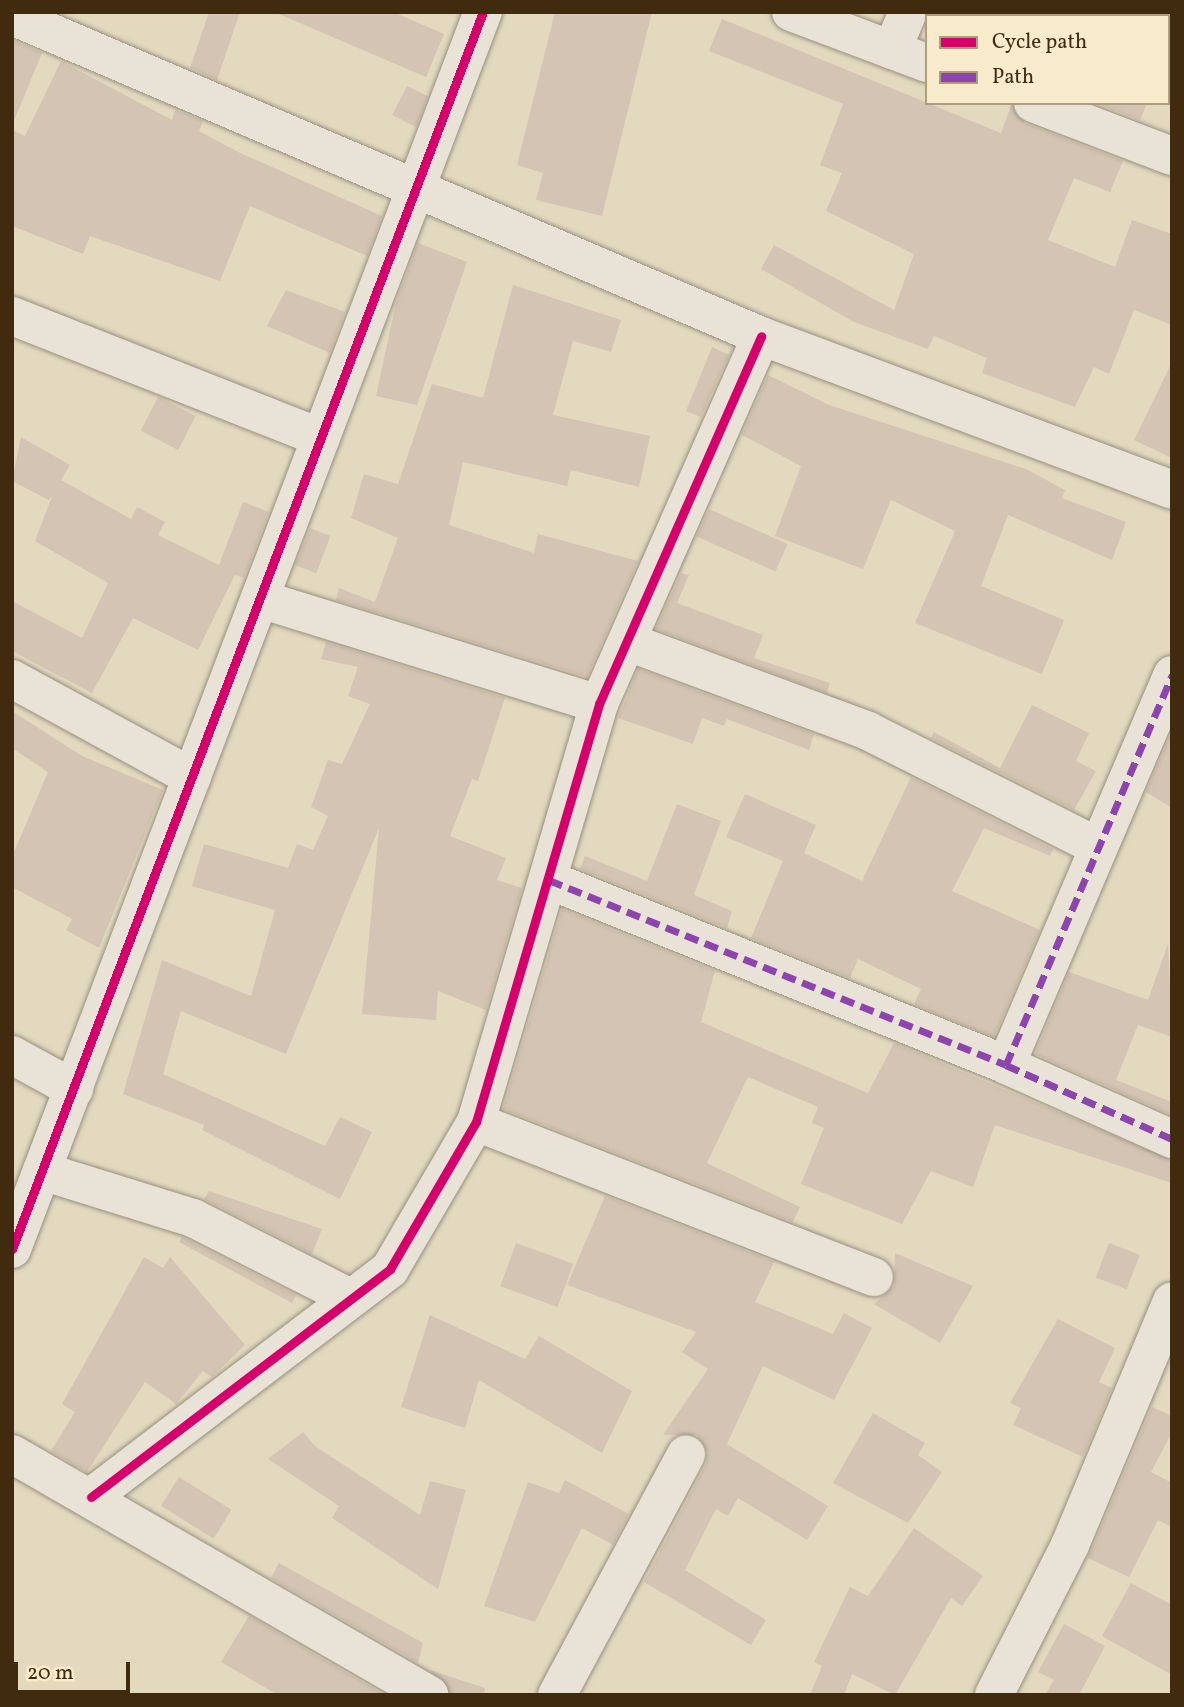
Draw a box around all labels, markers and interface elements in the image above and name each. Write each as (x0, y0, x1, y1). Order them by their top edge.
legend (925, 14, 1170, 105)
text: Cycle path (992, 28, 1087, 57)
text: Path (992, 63, 1034, 92)
scale bar (18, 1648, 133, 1692)
text: 20 m (27, 1659, 73, 1688)

